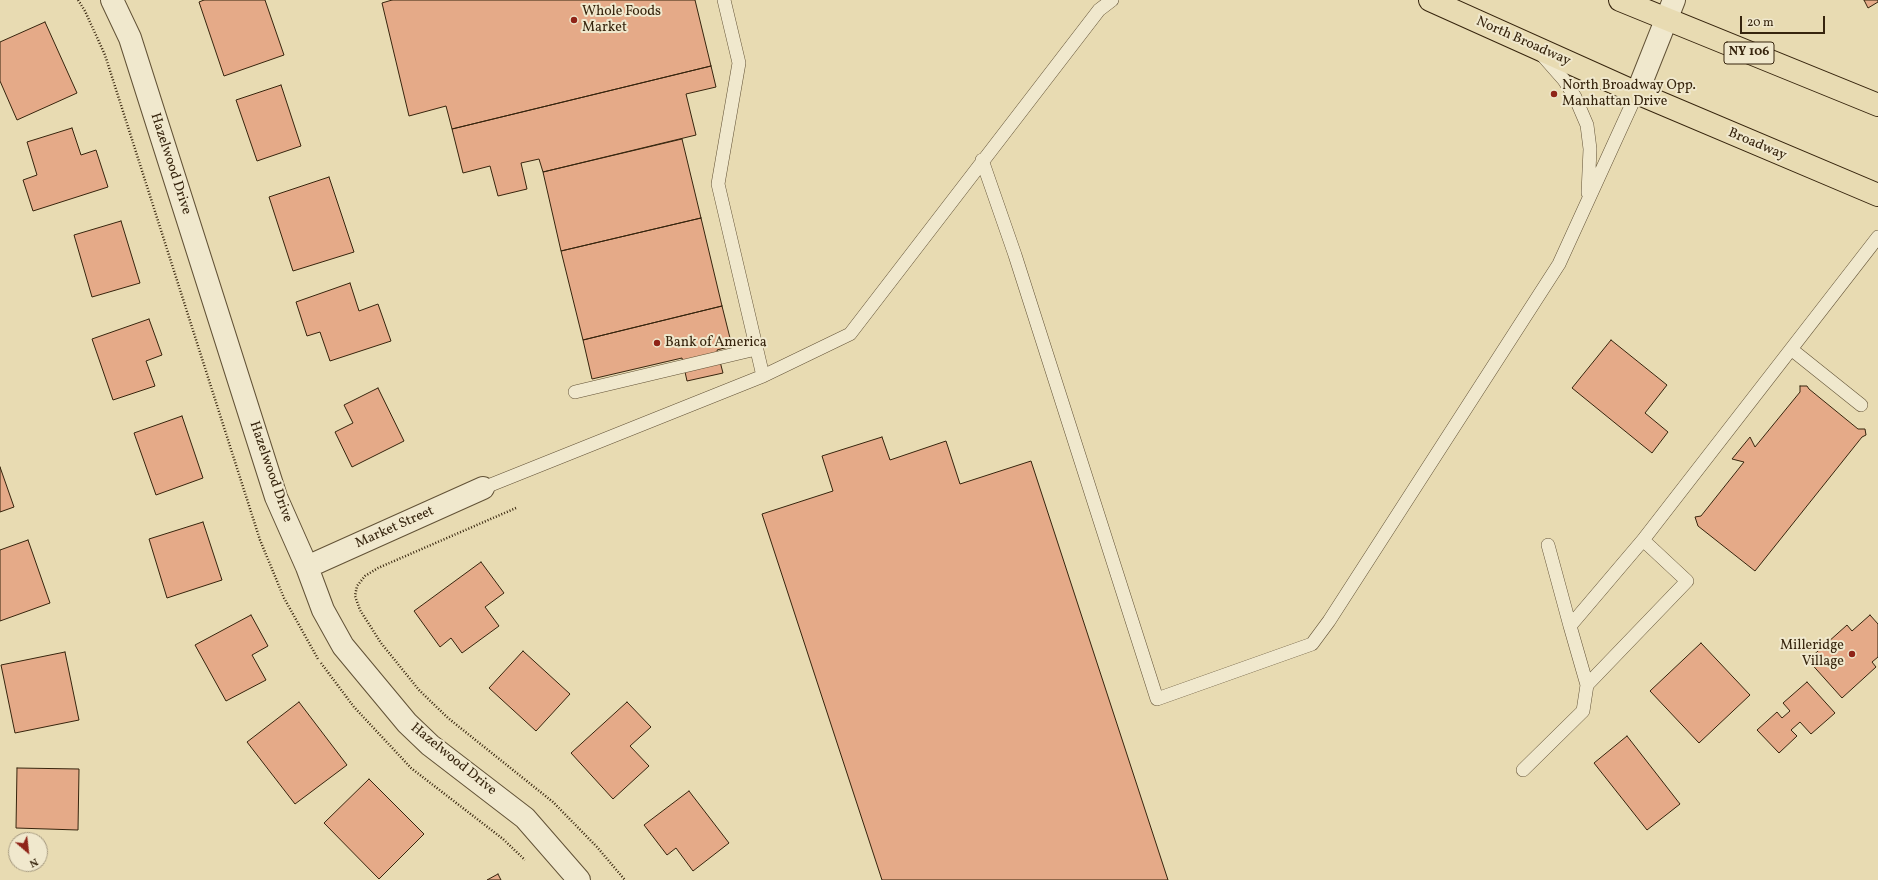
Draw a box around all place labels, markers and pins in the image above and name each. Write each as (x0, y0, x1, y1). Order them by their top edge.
place label: Whole Foods Market (582, 4, 661, 36)
marker: Whole Foods Market (569, 15, 579, 25)
place label: North Broadway Opp. Manhattan Drive (1562, 78, 1696, 110)
marker: North Broadway Opp. Manhattan Drive (1549, 89, 1559, 99)
place label: Bank of America (665, 335, 767, 351)
marker: Bank of America (652, 338, 662, 348)
place label: Milleridge Village (1780, 638, 1844, 670)
marker: Milleridge Village (1847, 649, 1857, 659)

